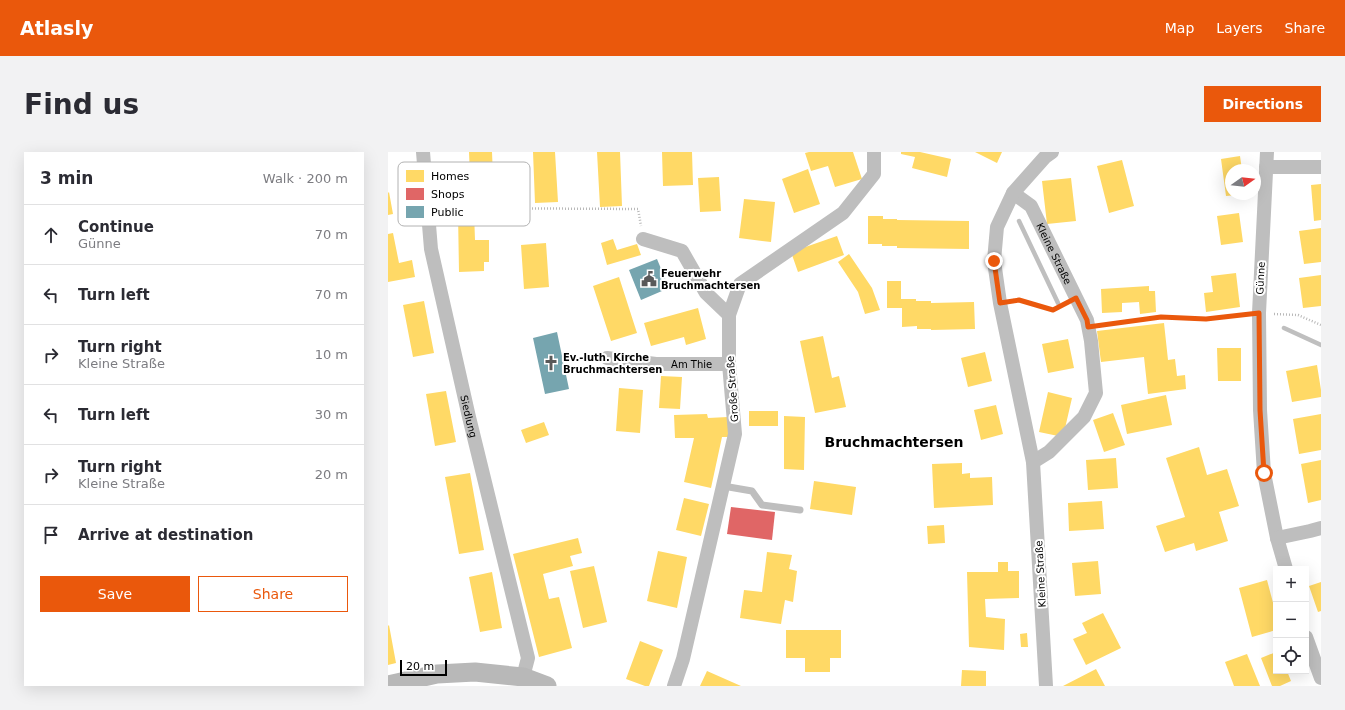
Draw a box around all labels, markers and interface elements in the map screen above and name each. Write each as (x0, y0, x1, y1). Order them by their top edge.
text: Atlasly (20, 17, 93, 39)
text: Map (1165, 20, 1194, 36)
text: Layers (1216, 20, 1263, 36)
text: Share (1285, 20, 1325, 36)
button: Directions (1204, 86, 1321, 122)
text: Find us (24, 88, 139, 121)
legend (398, 162, 530, 226)
north arrow (1225, 164, 1261, 200)
text: 3 min (40, 168, 93, 188)
text: Homes (431, 170, 469, 183)
text: Walk · 200 m (263, 171, 348, 186)
text: Shops (431, 188, 465, 201)
text: Public (431, 206, 464, 219)
text: Continue (78, 218, 154, 236)
street label: Kleine Straße (1034, 221, 1074, 286)
icon: ahead (40, 224, 62, 246)
text: 70 m (315, 227, 348, 242)
text: Günne (78, 236, 121, 251)
route end (985, 252, 1003, 270)
street label: Günne (1254, 261, 1267, 295)
place label: Feuerwehr Bruchmachtersen (661, 268, 760, 291)
public building icon: Feuerwehr Bruchmachtersen (640, 270, 658, 288)
icon: left (40, 284, 62, 306)
text: Turn left (78, 286, 150, 304)
text: 70 m (315, 287, 348, 302)
text: Turn right (78, 338, 162, 356)
icon: right (40, 344, 62, 366)
text: 10 m (315, 347, 348, 362)
place label: Ev.-luth. Kirche Bruchmachtersen (563, 352, 662, 375)
church icon: Ev.-luth. Kirche Bruchmachtersen (542, 354, 560, 372)
street label: Große Straße (725, 355, 740, 422)
text: Kleine Straße (78, 356, 165, 371)
street label: Am Thie (671, 359, 712, 370)
street label: Siedlung (458, 394, 479, 439)
icon: left (40, 404, 62, 426)
text: Turn left (78, 406, 150, 424)
text: 30 m (315, 407, 348, 422)
district label: Bruchmachtersen (825, 434, 964, 450)
text: Turn right (78, 458, 162, 476)
icon: right (40, 464, 62, 486)
route start (1255, 464, 1273, 482)
text: 20 m (315, 467, 348, 482)
text: Kleine Straße (78, 476, 165, 491)
icon: arrive (40, 524, 62, 546)
text: Arrive at destination (78, 526, 253, 544)
street label: Kleine Straße (1033, 540, 1048, 608)
map controls (1273, 566, 1309, 674)
button: + (1273, 566, 1309, 602)
button: Save (40, 576, 190, 612)
button: Share (198, 576, 348, 612)
button: − (1273, 602, 1309, 638)
button: locate (1273, 638, 1309, 674)
scale bar (400, 658, 447, 677)
text: 20 m (406, 660, 434, 673)

